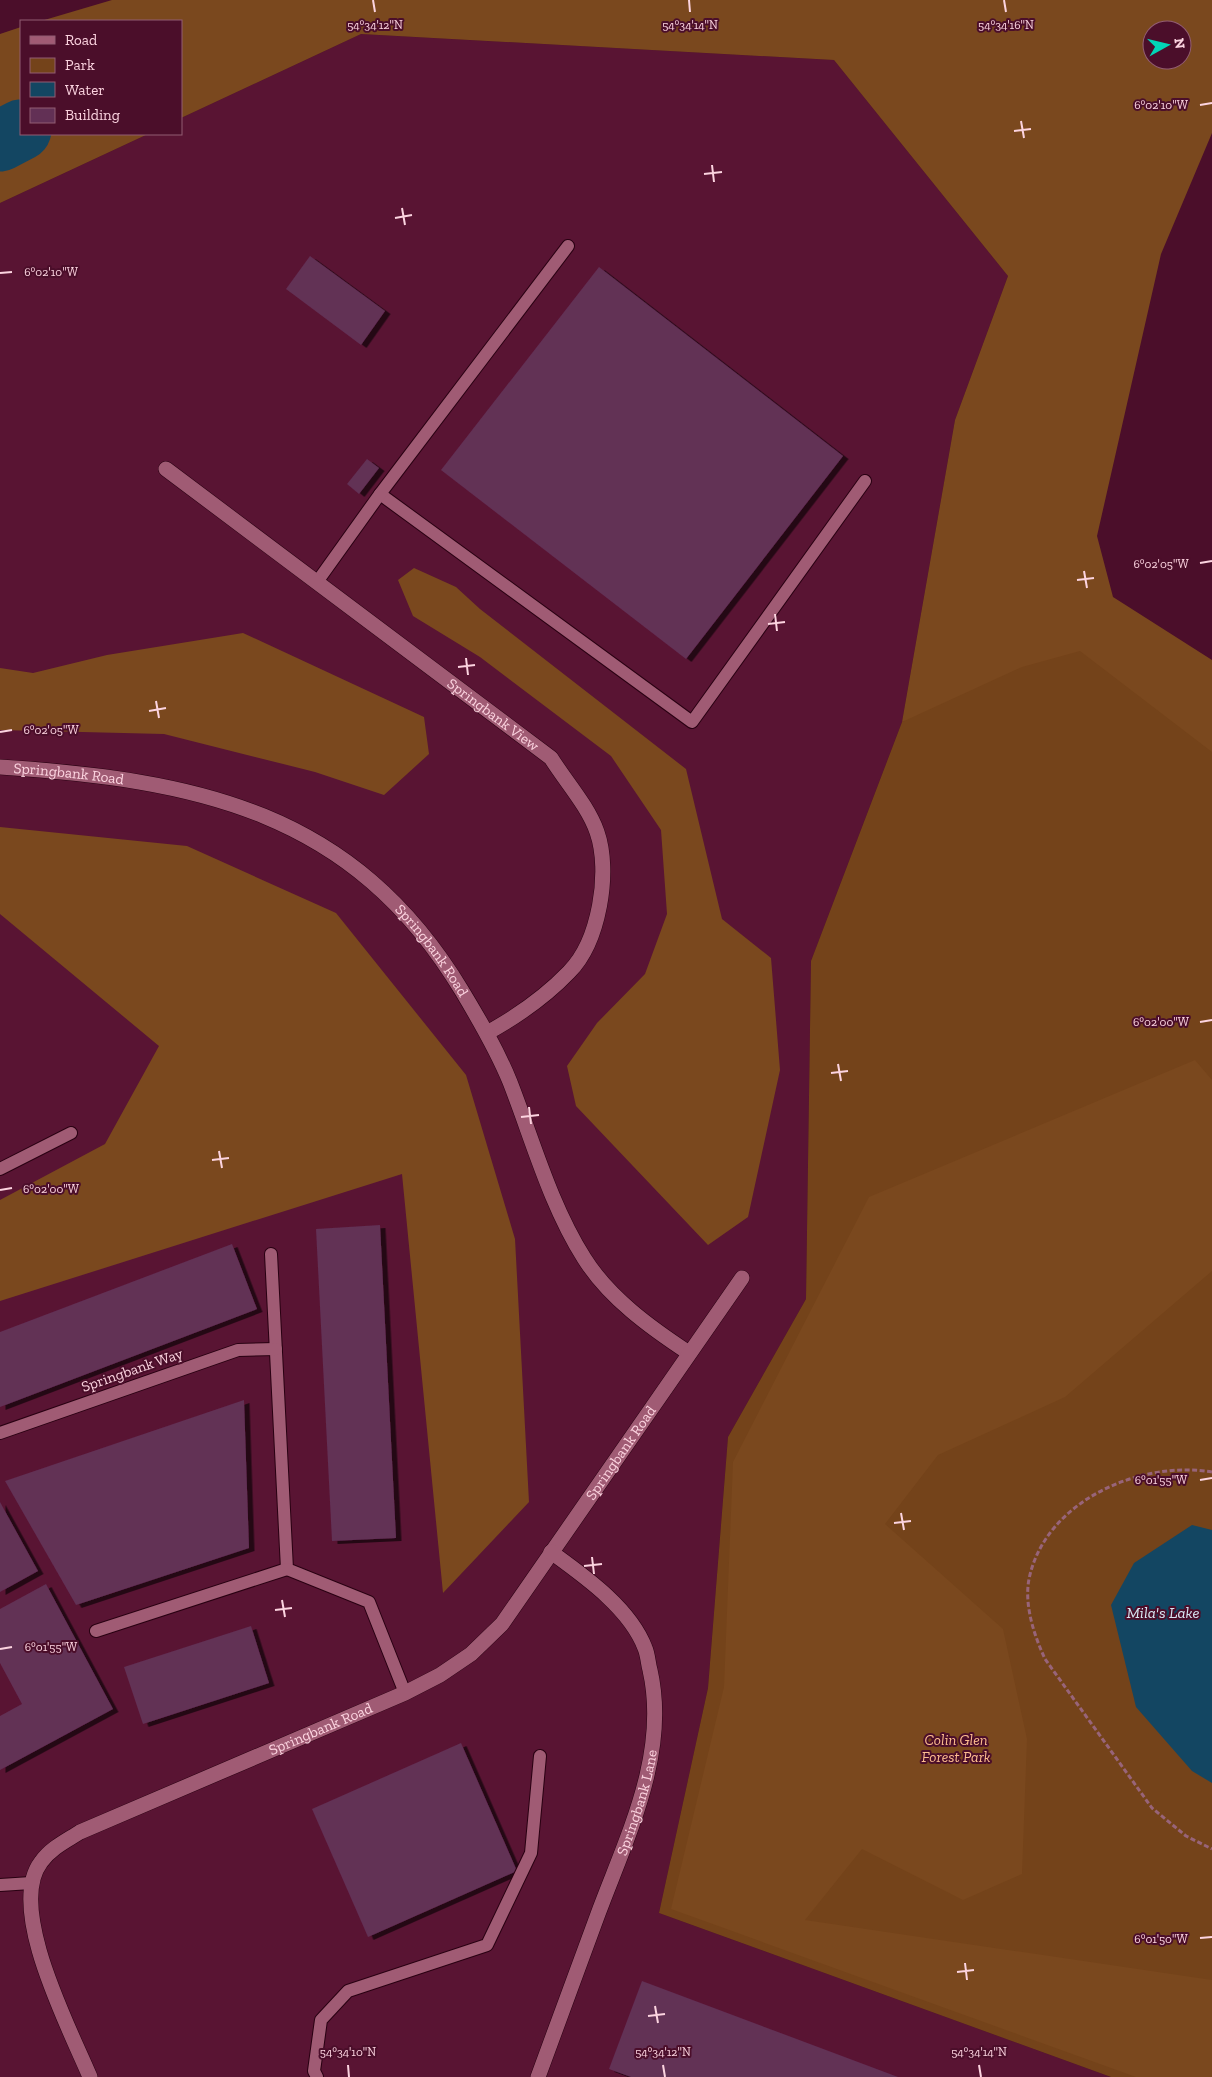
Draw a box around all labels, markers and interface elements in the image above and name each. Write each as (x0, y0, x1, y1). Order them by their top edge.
text: 54°34'12"N (347, 18, 403, 32)
text: 54°34'14"N (662, 18, 718, 32)
text: 54°34'16"N (978, 18, 1034, 32)
legend (20, 20, 182, 135)
north arrow (1142, 20, 1192, 70)
text: Road (65, 31, 98, 49)
text: N (1170, 37, 1189, 50)
text: Park (65, 56, 95, 74)
text: Water (65, 81, 105, 99)
text: 6°02'10"W (1134, 98, 1189, 112)
text: Building (65, 106, 120, 124)
text: 6°02'10"W (24, 265, 79, 279)
text: 6°02'05"W (1133, 557, 1189, 571)
street label: Springbank View (444, 674, 543, 755)
text: 6°02'05"W (23, 723, 79, 737)
street label: Springbank Road (13, 759, 126, 789)
street label: Springbank Road (391, 900, 473, 1000)
text: 6°02'00"W (1133, 1015, 1190, 1029)
text: 6°02'00"W (23, 1182, 80, 1196)
street label: Springbank Way (79, 1344, 185, 1396)
street label: Springbank Road (582, 1402, 660, 1504)
text: 6°01'55"W (1135, 1473, 1188, 1487)
water label: Mila's Lake (1126, 1603, 1200, 1622)
text: 6°01'55"W (25, 1640, 78, 1654)
street label: Springbank Road (266, 1699, 376, 1759)
park label: Colin Glen Forest Park (921, 1731, 991, 1766)
street label: Springbank Lane (613, 1748, 661, 1858)
text: 6°01'50"W (1134, 1932, 1188, 1946)
text: 54°34'10"N (320, 2045, 376, 2059)
text: 54°34'12"N (635, 2045, 691, 2059)
text: 54°34'14"N (951, 2045, 1007, 2059)

